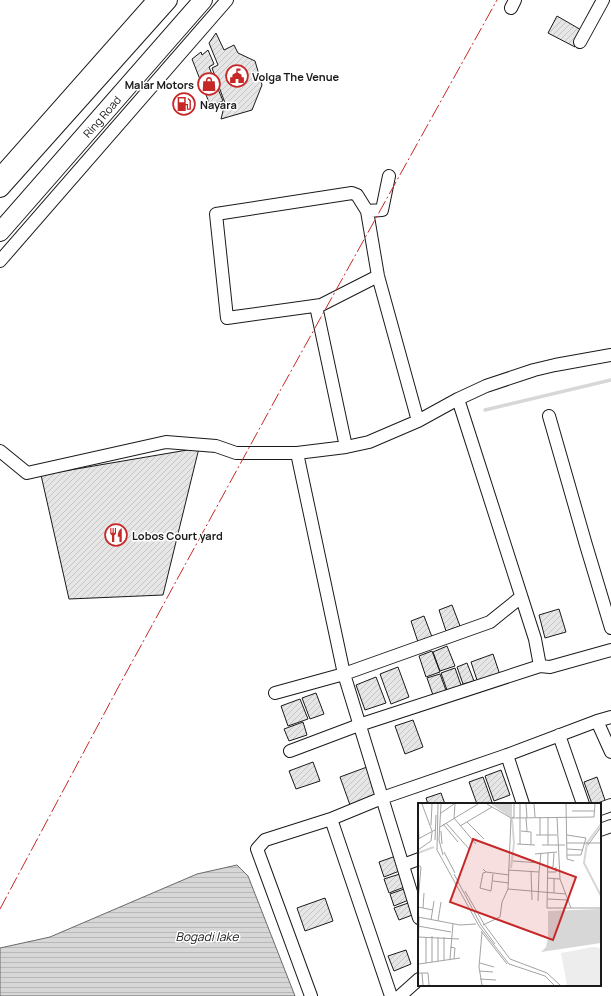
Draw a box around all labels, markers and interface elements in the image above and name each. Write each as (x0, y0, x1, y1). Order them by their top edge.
public building icon: Volga The Venue (224, 63, 250, 89)
place label: Volga The Venue (252, 69, 340, 84)
shop icon: Malar Motors (196, 71, 222, 97)
place label: Malar Motors (125, 77, 194, 92)
fuel station icon: Nayara (171, 91, 197, 117)
street label: Ring Road (79, 92, 124, 140)
place label: Nayara (200, 97, 237, 112)
restaurant icon: Lobos Court yard (103, 522, 129, 548)
place label: Lobos Court yard (132, 528, 223, 543)
inset map (418, 803, 601, 986)
water label: Bogadi lake (176, 928, 239, 945)

